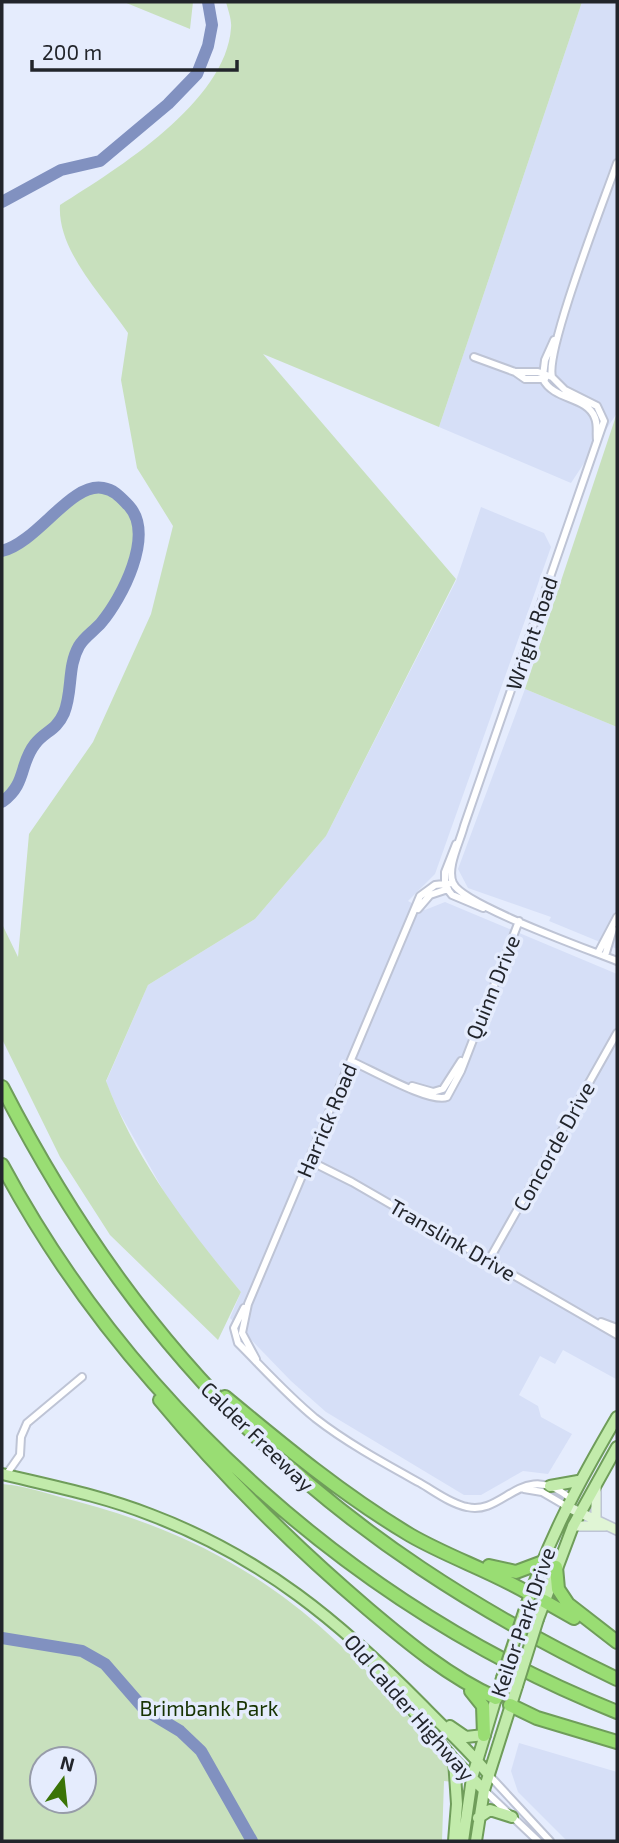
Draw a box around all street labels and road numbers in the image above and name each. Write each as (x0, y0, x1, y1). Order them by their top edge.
street label: Wright Road (500, 573, 562, 693)
street label: Quinn Drive (460, 931, 525, 1043)
street label: Harrick Road (291, 1059, 361, 1181)
street label: Concorde Drive (507, 1077, 599, 1215)
street label: Translink Drive (385, 1193, 521, 1285)
street label: Calder Freeway (196, 1376, 320, 1496)
street label: Keilor Park Drive (485, 1544, 559, 1700)
street label: Old Calder Highway (340, 1629, 480, 1785)

